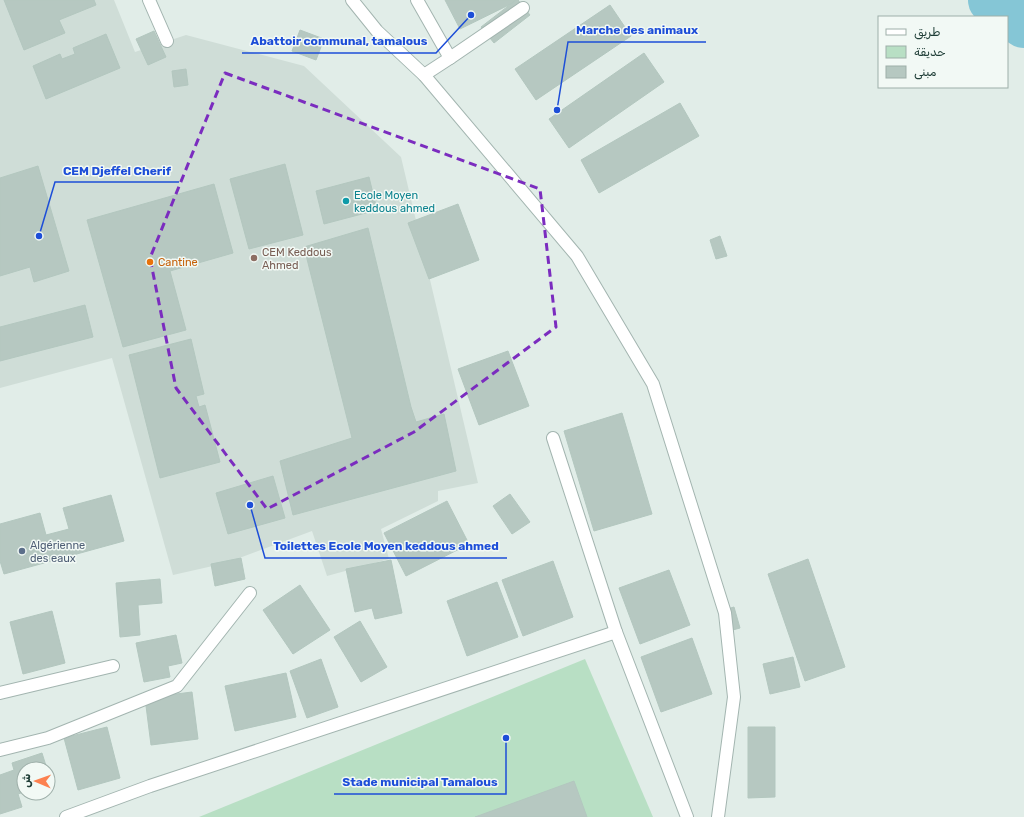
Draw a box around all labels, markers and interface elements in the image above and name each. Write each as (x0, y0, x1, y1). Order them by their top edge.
legend (878, 16, 1008, 88)
callout: Marche des animaux (568, 18, 706, 42)
text: Marche des animaux (576, 23, 698, 37)
text: طريق (914, 25, 940, 40)
callout: Abattoir communal, tamalous (242, 29, 436, 53)
text: Abattoir communal, tamalous (251, 34, 428, 48)
text: حديقة (914, 45, 946, 59)
text: مبنى (914, 65, 937, 80)
callout: CEM Djeffel Cherif (55, 158, 179, 182)
text: CEM Djeffel Cherif (63, 164, 172, 178)
place label: Ecole Moyen keddous ahmed (354, 189, 435, 215)
marker: Ecole Moyen keddous ahmed (341, 196, 351, 206)
place label: CEM Keddous Ahmed (262, 246, 332, 272)
marker: CEM Keddous Ahmed (249, 253, 259, 263)
place label: Cantine (158, 256, 198, 269)
marker: Cantine (145, 257, 155, 267)
callout: Toilettes Ecole Moyen keddous ahmed (265, 534, 507, 558)
place label: Algérienne des eaux (30, 539, 85, 565)
text: Toilettes Ecole Moyen keddous ahmed (273, 539, 499, 553)
marker: Algérienne des eaux (17, 546, 27, 556)
north arrow (16, 761, 56, 801)
callout: Stade municipal Tamalous (334, 770, 506, 794)
text: ش (20, 773, 33, 788)
text: Stade municipal Tamalous (342, 775, 498, 789)

